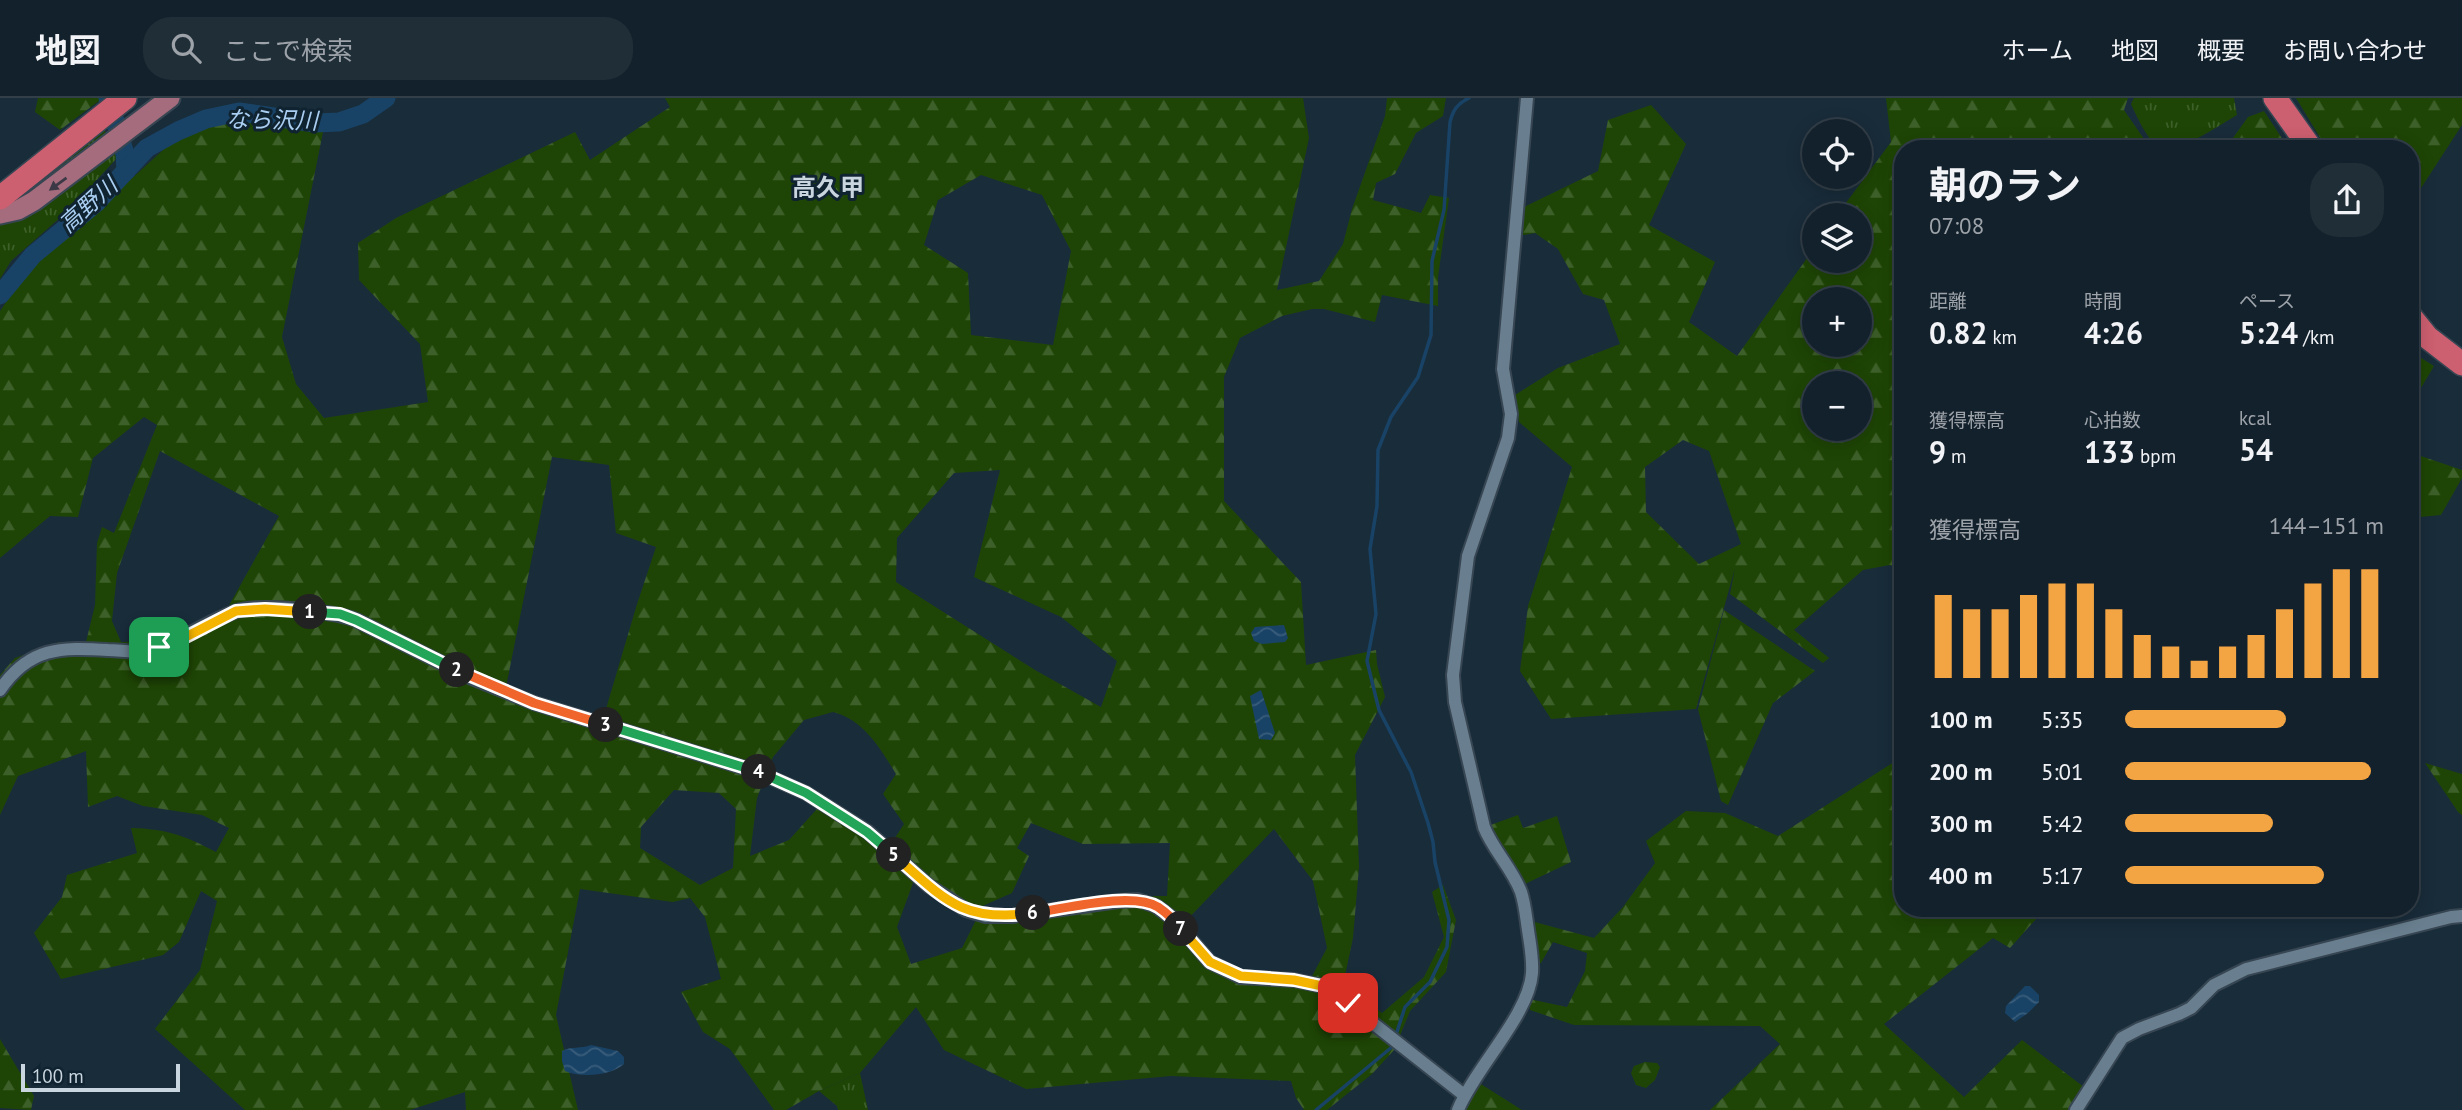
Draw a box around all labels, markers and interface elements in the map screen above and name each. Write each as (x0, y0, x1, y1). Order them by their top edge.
search box (143, 17, 633, 80)
text: 地図 (35, 28, 101, 71)
icon: search (167, 29, 205, 67)
text: ここで検索 (223, 34, 353, 67)
text: ホーム (2002, 35, 2073, 66)
text: 地図 (2111, 35, 2159, 66)
text: 概要 (2197, 35, 2245, 66)
text: お問い合わせ (2283, 35, 2427, 66)
water label: なら沢川 (226, 104, 321, 135)
map controls (1802, 119, 1872, 441)
button: locate (1802, 119, 1872, 189)
text: 朝のラン (1929, 160, 2081, 209)
button: share (2310, 163, 2384, 237)
water label: 高野川 (52, 169, 125, 238)
district label: 高久甲 (792, 172, 864, 203)
one-way arrow (49, 177, 67, 191)
button: layers (1802, 203, 1872, 273)
text: 07:08 (1929, 211, 1984, 240)
button: + (1802, 287, 1872, 357)
text: 距離 (1929, 289, 1967, 313)
text: 時間 (2084, 289, 2122, 313)
text: ペース (2239, 289, 2295, 313)
text: 0.82 (1929, 313, 1987, 352)
text: 4:26 (2084, 313, 2143, 352)
text: 5:24 (2239, 313, 2298, 352)
text: km (1987, 325, 2017, 349)
text: /km (2298, 325, 2334, 349)
button: − (1802, 371, 1872, 441)
text: kcal (2239, 406, 2271, 430)
text: 獲得標高 (1929, 408, 2005, 432)
text: 心拍数 (2084, 408, 2141, 432)
text: 54 (2239, 430, 2273, 469)
text: 9 (1929, 432, 1946, 471)
text: 133 (2084, 432, 2135, 471)
text: m (1946, 444, 1967, 468)
text: bpm (2135, 444, 2176, 468)
text: 144–151 m (2269, 511, 2384, 540)
text: 獲得標高 (1929, 515, 2021, 544)
pin: 1 (292, 594, 328, 630)
text: 1 (304, 599, 315, 623)
pin (129, 617, 189, 677)
icon: arrive (140, 628, 178, 666)
pin: 2 (440, 652, 475, 688)
text: 2 (451, 657, 462, 681)
text: 100 m (1929, 705, 1992, 734)
text: 5:35 (2041, 705, 2084, 734)
pin: 3 (588, 708, 624, 742)
text: 3 (600, 712, 611, 736)
pin: 4 (742, 754, 776, 790)
text: 200 m (1929, 757, 1992, 786)
text: 5:01 (2041, 757, 2084, 786)
text: 4 (753, 759, 764, 783)
text: 300 m (1929, 809, 1992, 838)
text: 5:42 (2041, 809, 2084, 838)
pin: 5 (876, 838, 912, 872)
text: 5 (888, 842, 899, 866)
text: 400 m (1929, 861, 1992, 890)
text: 5:17 (2041, 861, 2084, 890)
pin: 6 (1016, 896, 1050, 930)
text: 6 (1027, 900, 1038, 924)
pin: 7 (1164, 912, 1198, 946)
text: 7 (1175, 916, 1186, 940)
pin (1318, 973, 1378, 1033)
icon: check (1329, 984, 1367, 1022)
scale bar (21, 1061, 180, 1093)
text: 100 m (32, 1064, 84, 1088)

